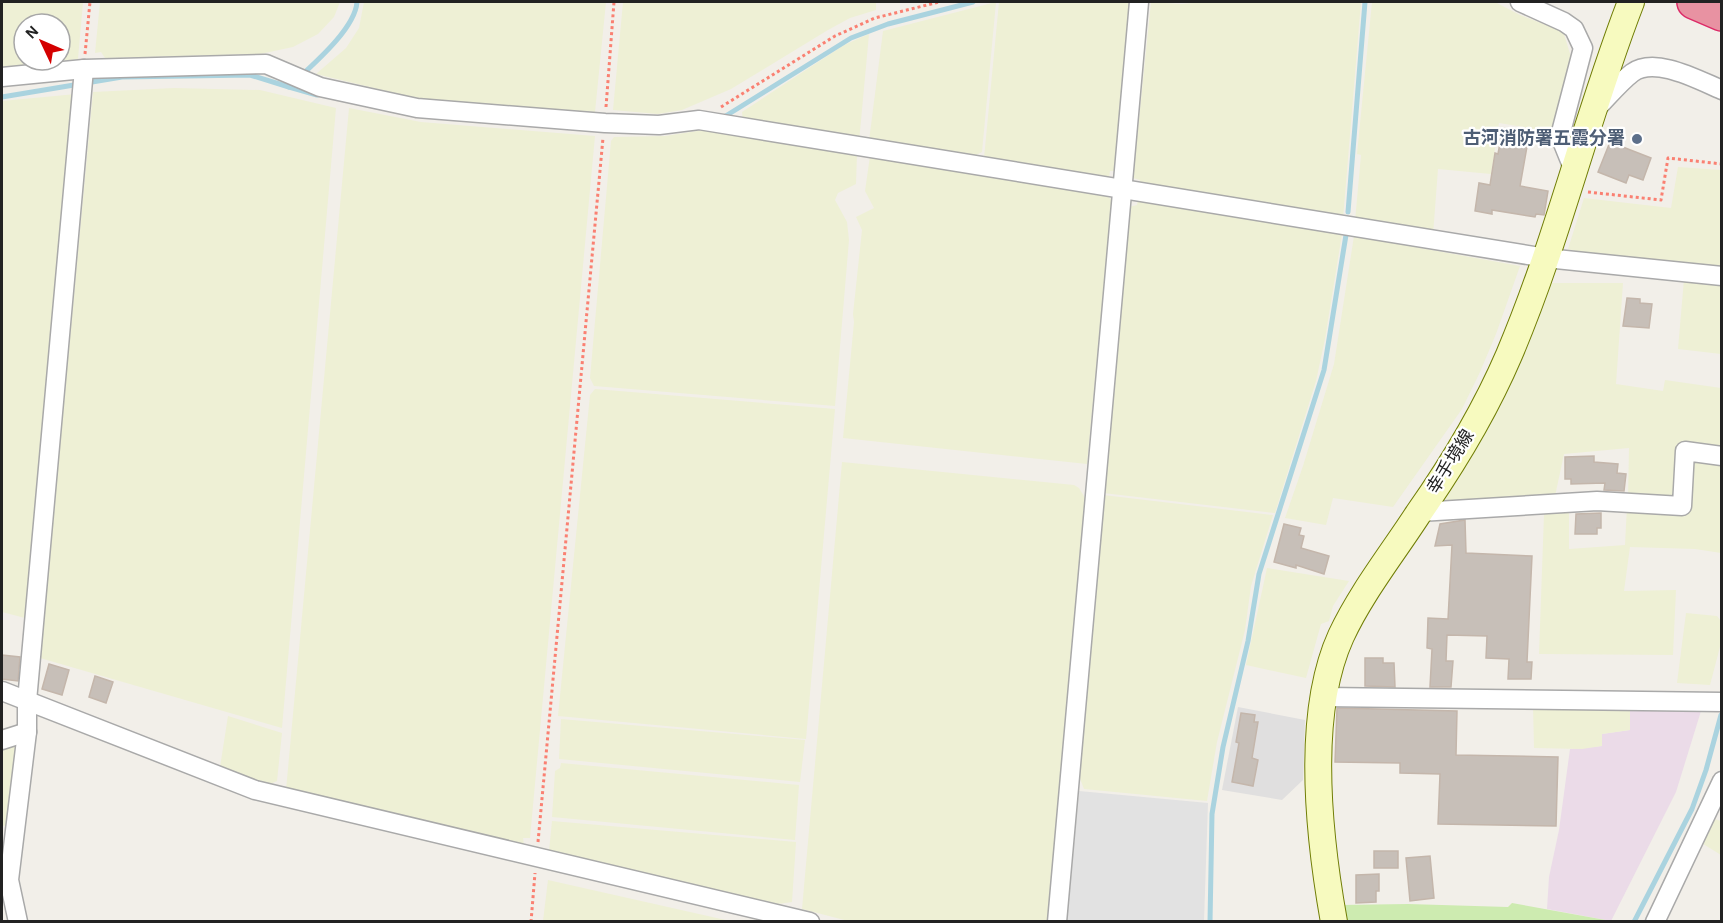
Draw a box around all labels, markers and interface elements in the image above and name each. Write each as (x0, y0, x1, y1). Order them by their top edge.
north arrow (12, 12, 72, 72)
text: N (22, 23, 42, 42)
place label: 古河消防署五霞分署 (1463, 128, 1625, 148)
marker: 古河消防署五霞分署 (1630, 132, 1644, 146)
street label: 幸手境線 (1423, 426, 1478, 497)

